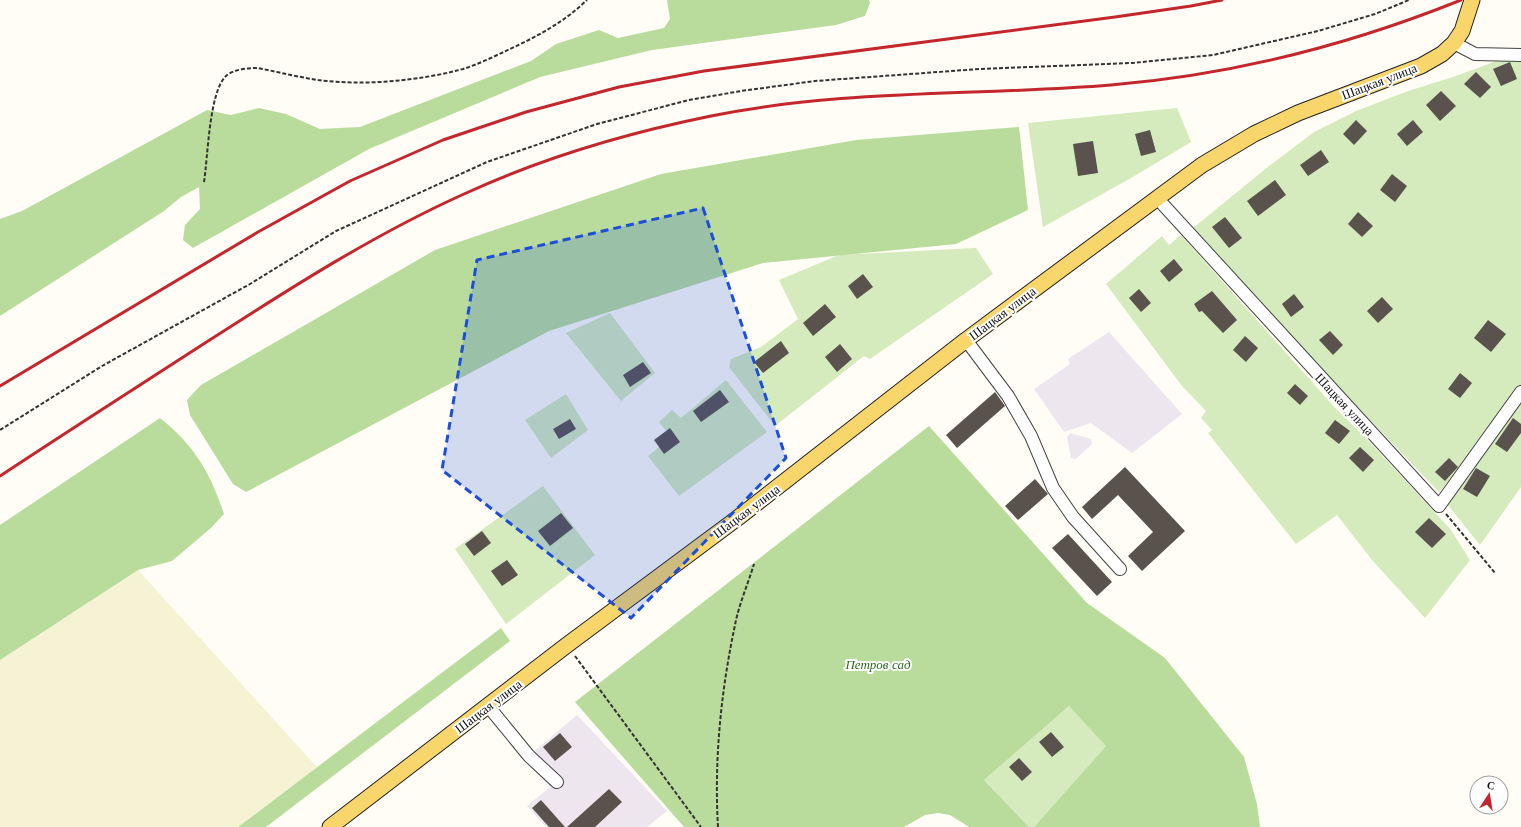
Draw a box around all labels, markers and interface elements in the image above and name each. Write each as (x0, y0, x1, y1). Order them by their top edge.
street label: Шацкая улица (1339, 59, 1420, 104)
street label: Шацкая улица (965, 283, 1039, 344)
street label: Шацкая улица (1311, 369, 1378, 439)
street label: Шацкая улица (709, 481, 783, 542)
park label: Петров сад (844, 656, 911, 673)
street label: Шацкая улица (451, 676, 525, 737)
north arrow (1469, 775, 1509, 815)
text: С (1486, 778, 1496, 793)

